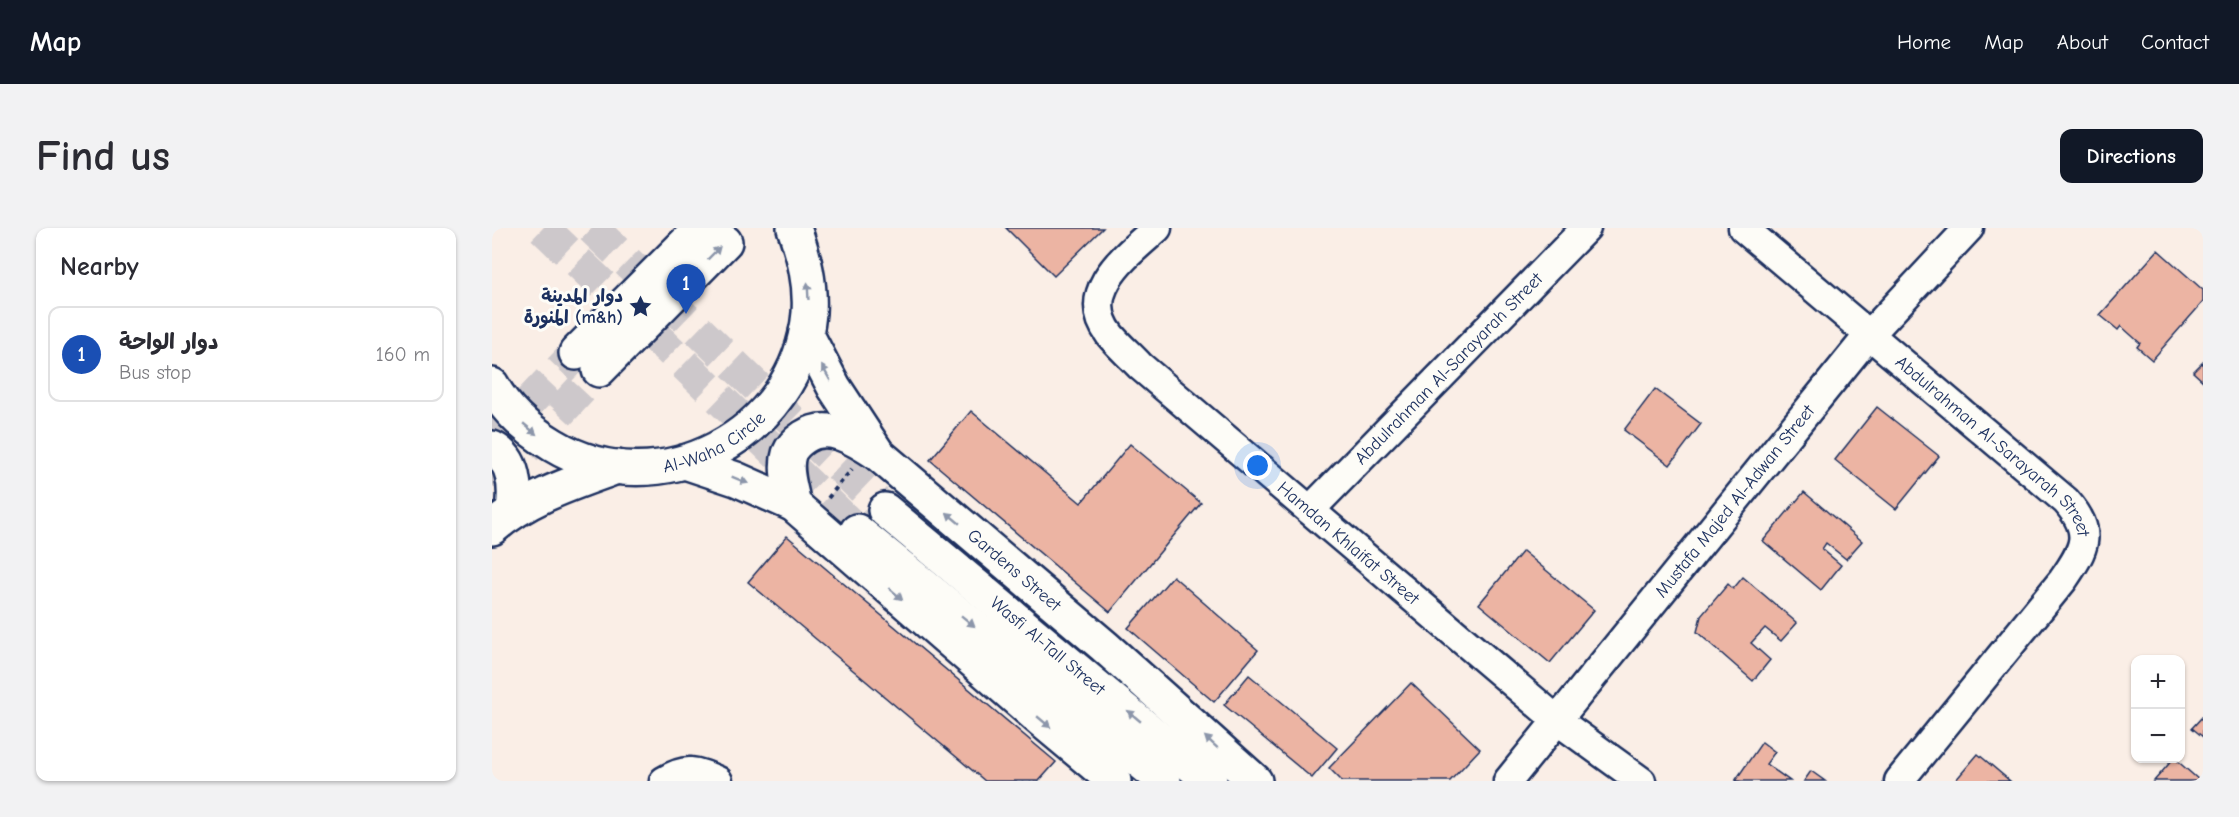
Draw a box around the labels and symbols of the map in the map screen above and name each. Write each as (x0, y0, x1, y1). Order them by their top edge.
one-way arrow (707, 246, 721, 261)
pin: 1 (666, 264, 706, 314)
street label: Abdulrahman Al-Sarayarah Street (1351, 268, 1548, 469)
one-way arrow (804, 282, 813, 301)
place label: دوار المدينة المنورة (m&h) (524, 286, 623, 329)
place icon: دوار المدينة المنورة (m&h) (628, 293, 654, 319)
street label: Abdulrahman Al-Sarayarah Street (1891, 351, 2094, 538)
one-way arrow (820, 365, 831, 381)
street label: Mustafa Majed Al-Adwan Street (1651, 400, 1820, 602)
street label: Al-Waha Circle (662, 408, 770, 477)
one-way arrow (522, 422, 537, 435)
your location (1243, 451, 1272, 480)
one-way arrow (732, 476, 750, 486)
street label: Hamdan Khlaifat Street (1273, 477, 1424, 610)
one-way arrow (945, 511, 961, 524)
street label: Gardens Street (963, 525, 1066, 616)
one-way arrow (888, 588, 904, 601)
street label: Wasfi Al-Tall Street (986, 592, 1110, 701)
one-way arrow (960, 614, 976, 627)
one-way arrow (1126, 709, 1142, 722)
one-way arrow (1036, 715, 1051, 728)
one-way arrow (1204, 736, 1219, 749)

